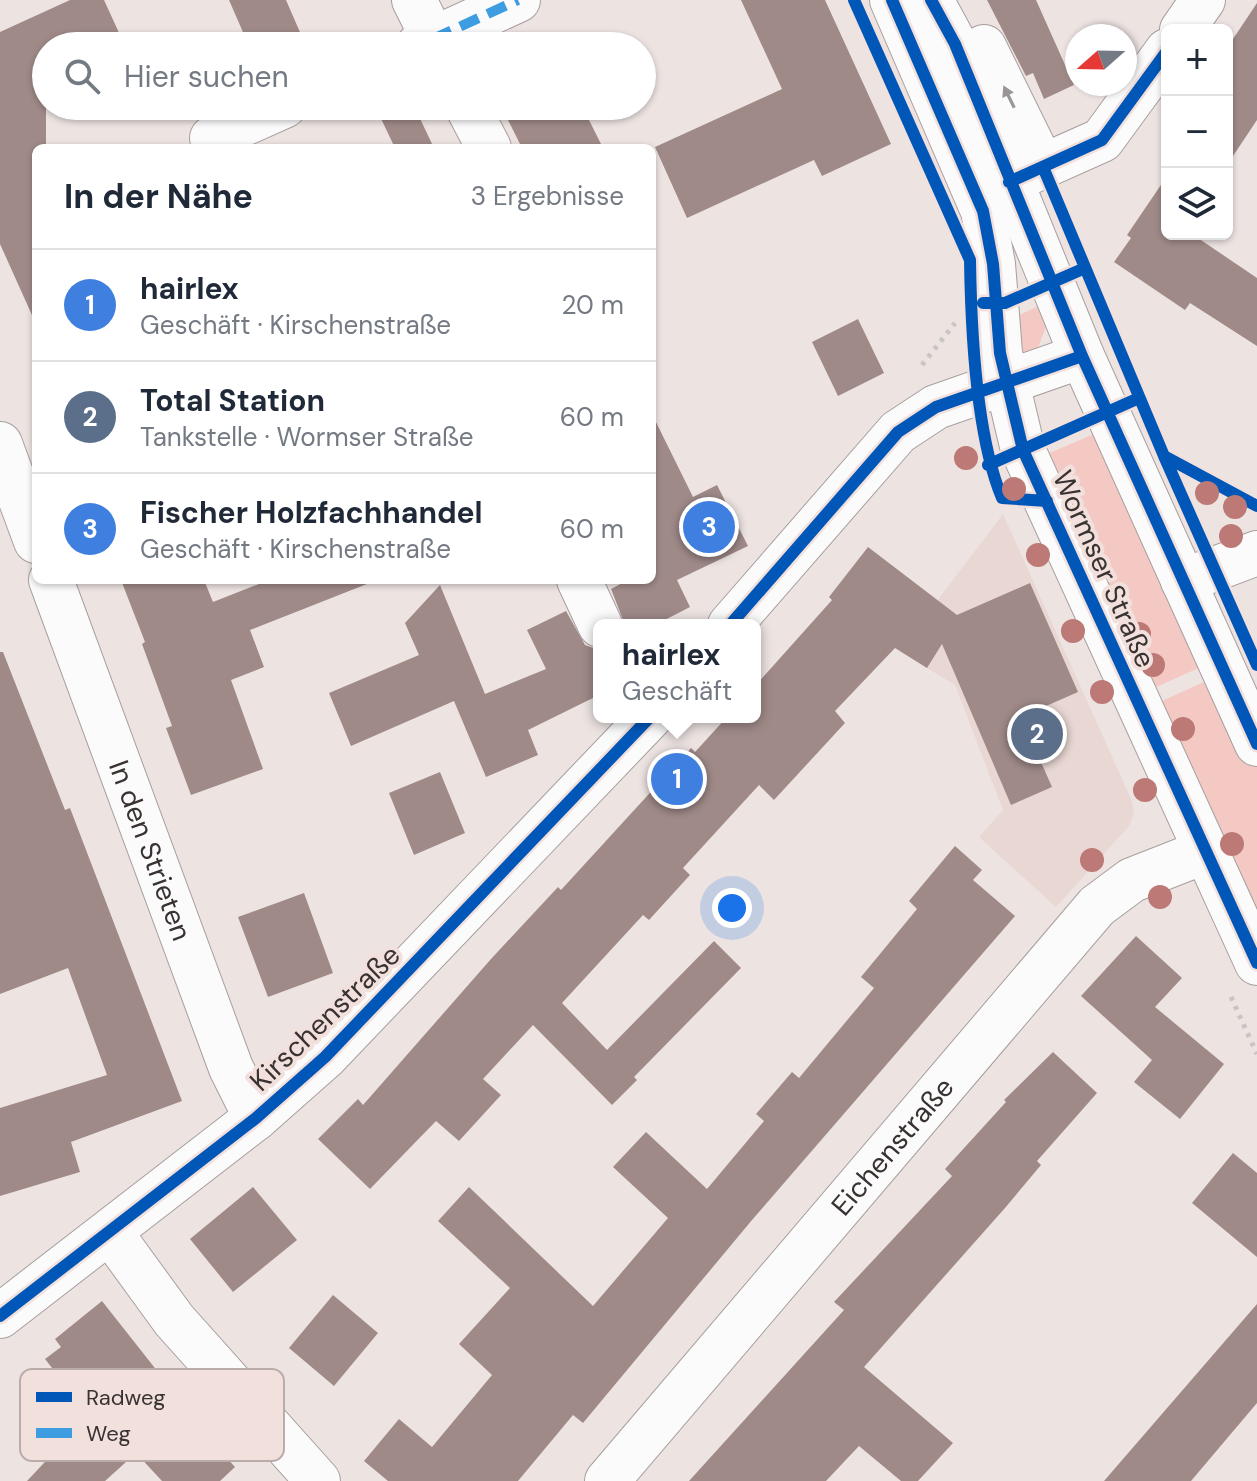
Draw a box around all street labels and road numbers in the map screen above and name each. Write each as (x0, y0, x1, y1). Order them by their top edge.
street label: Wormser Straße (1044, 465, 1164, 673)
street label: In den Strieten (101, 755, 201, 945)
street label: Kirschenstraße (242, 937, 408, 1099)
street label: Eichenstraße (823, 1069, 962, 1223)

